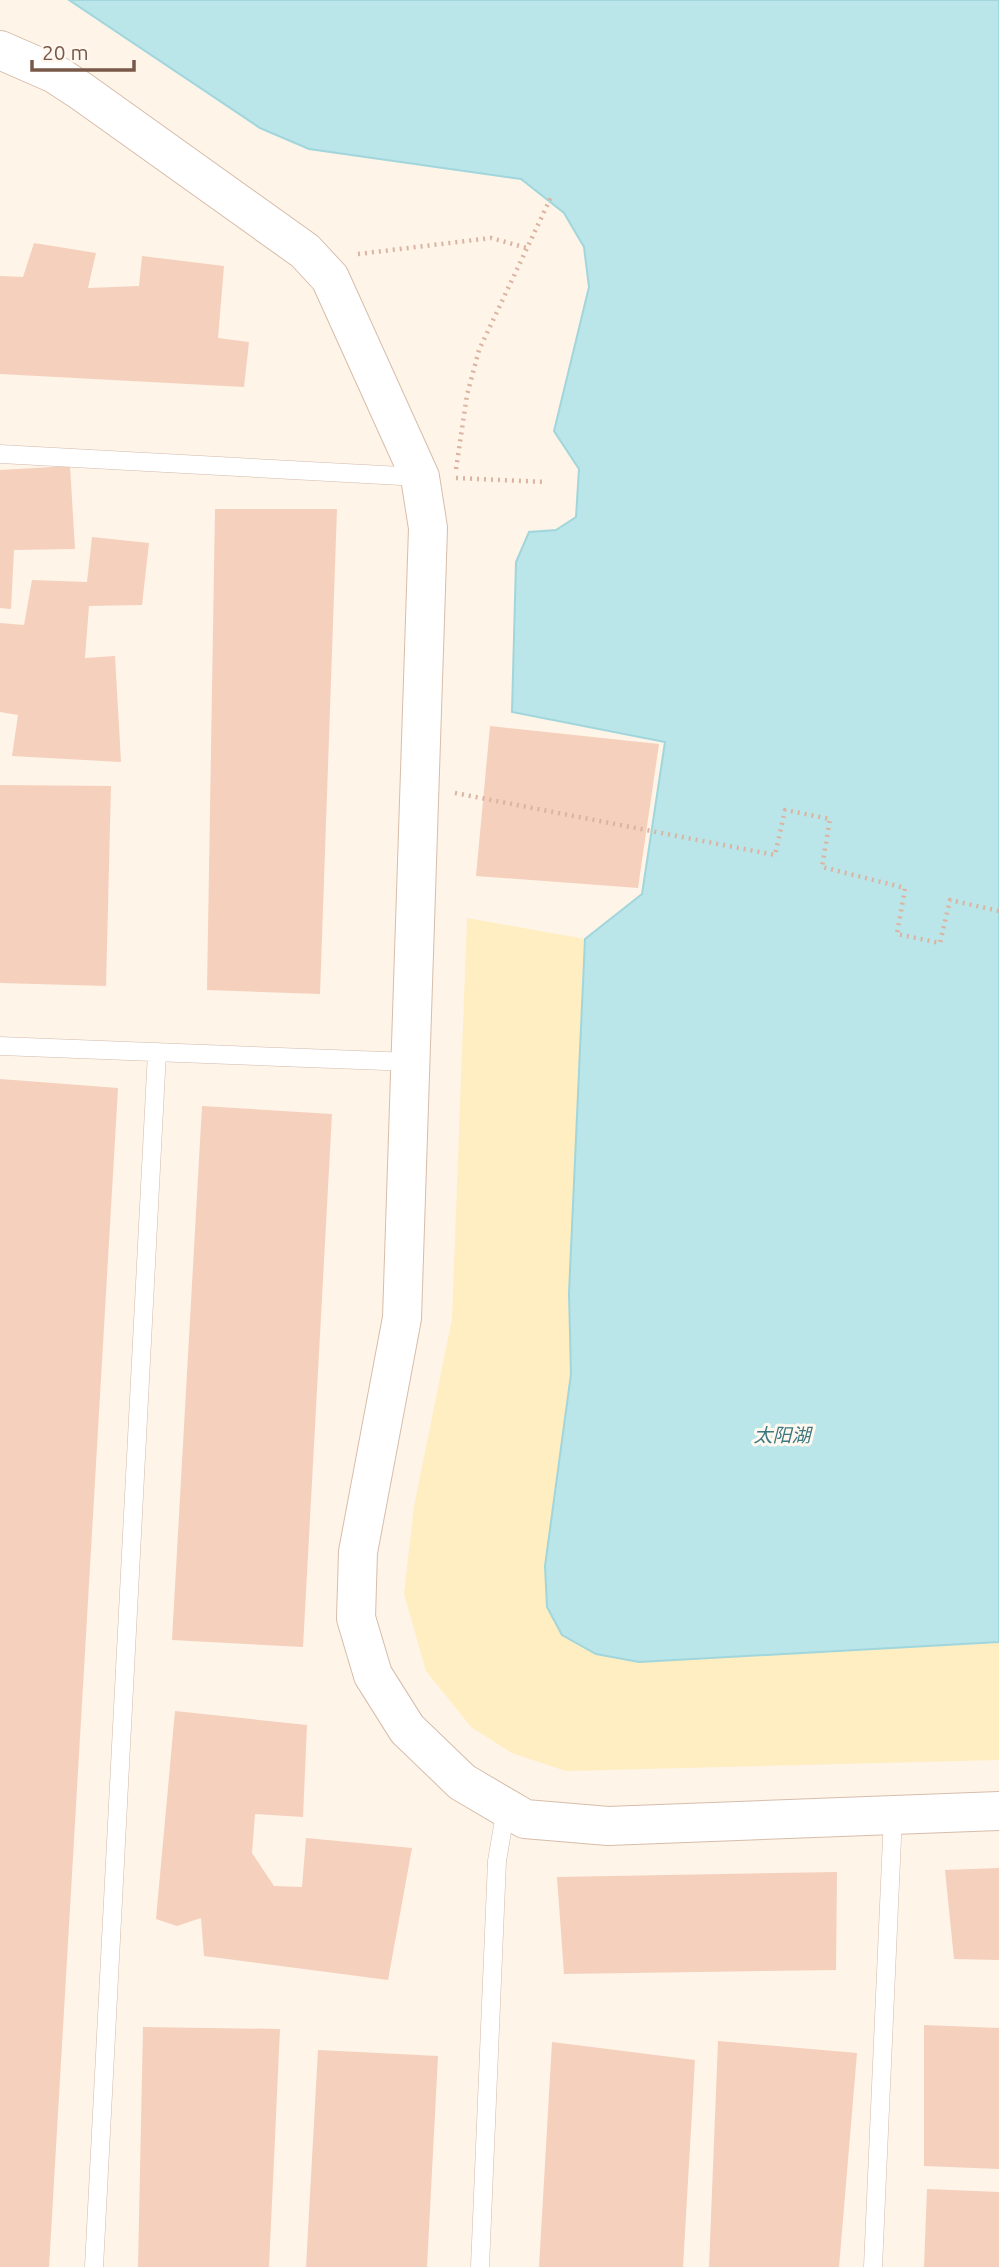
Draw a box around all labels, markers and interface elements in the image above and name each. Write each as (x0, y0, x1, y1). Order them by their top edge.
scale bar (32, 28, 133, 72)
text: 20 m (42, 40, 89, 64)
water label: 太阳湖 (753, 1424, 813, 1446)

